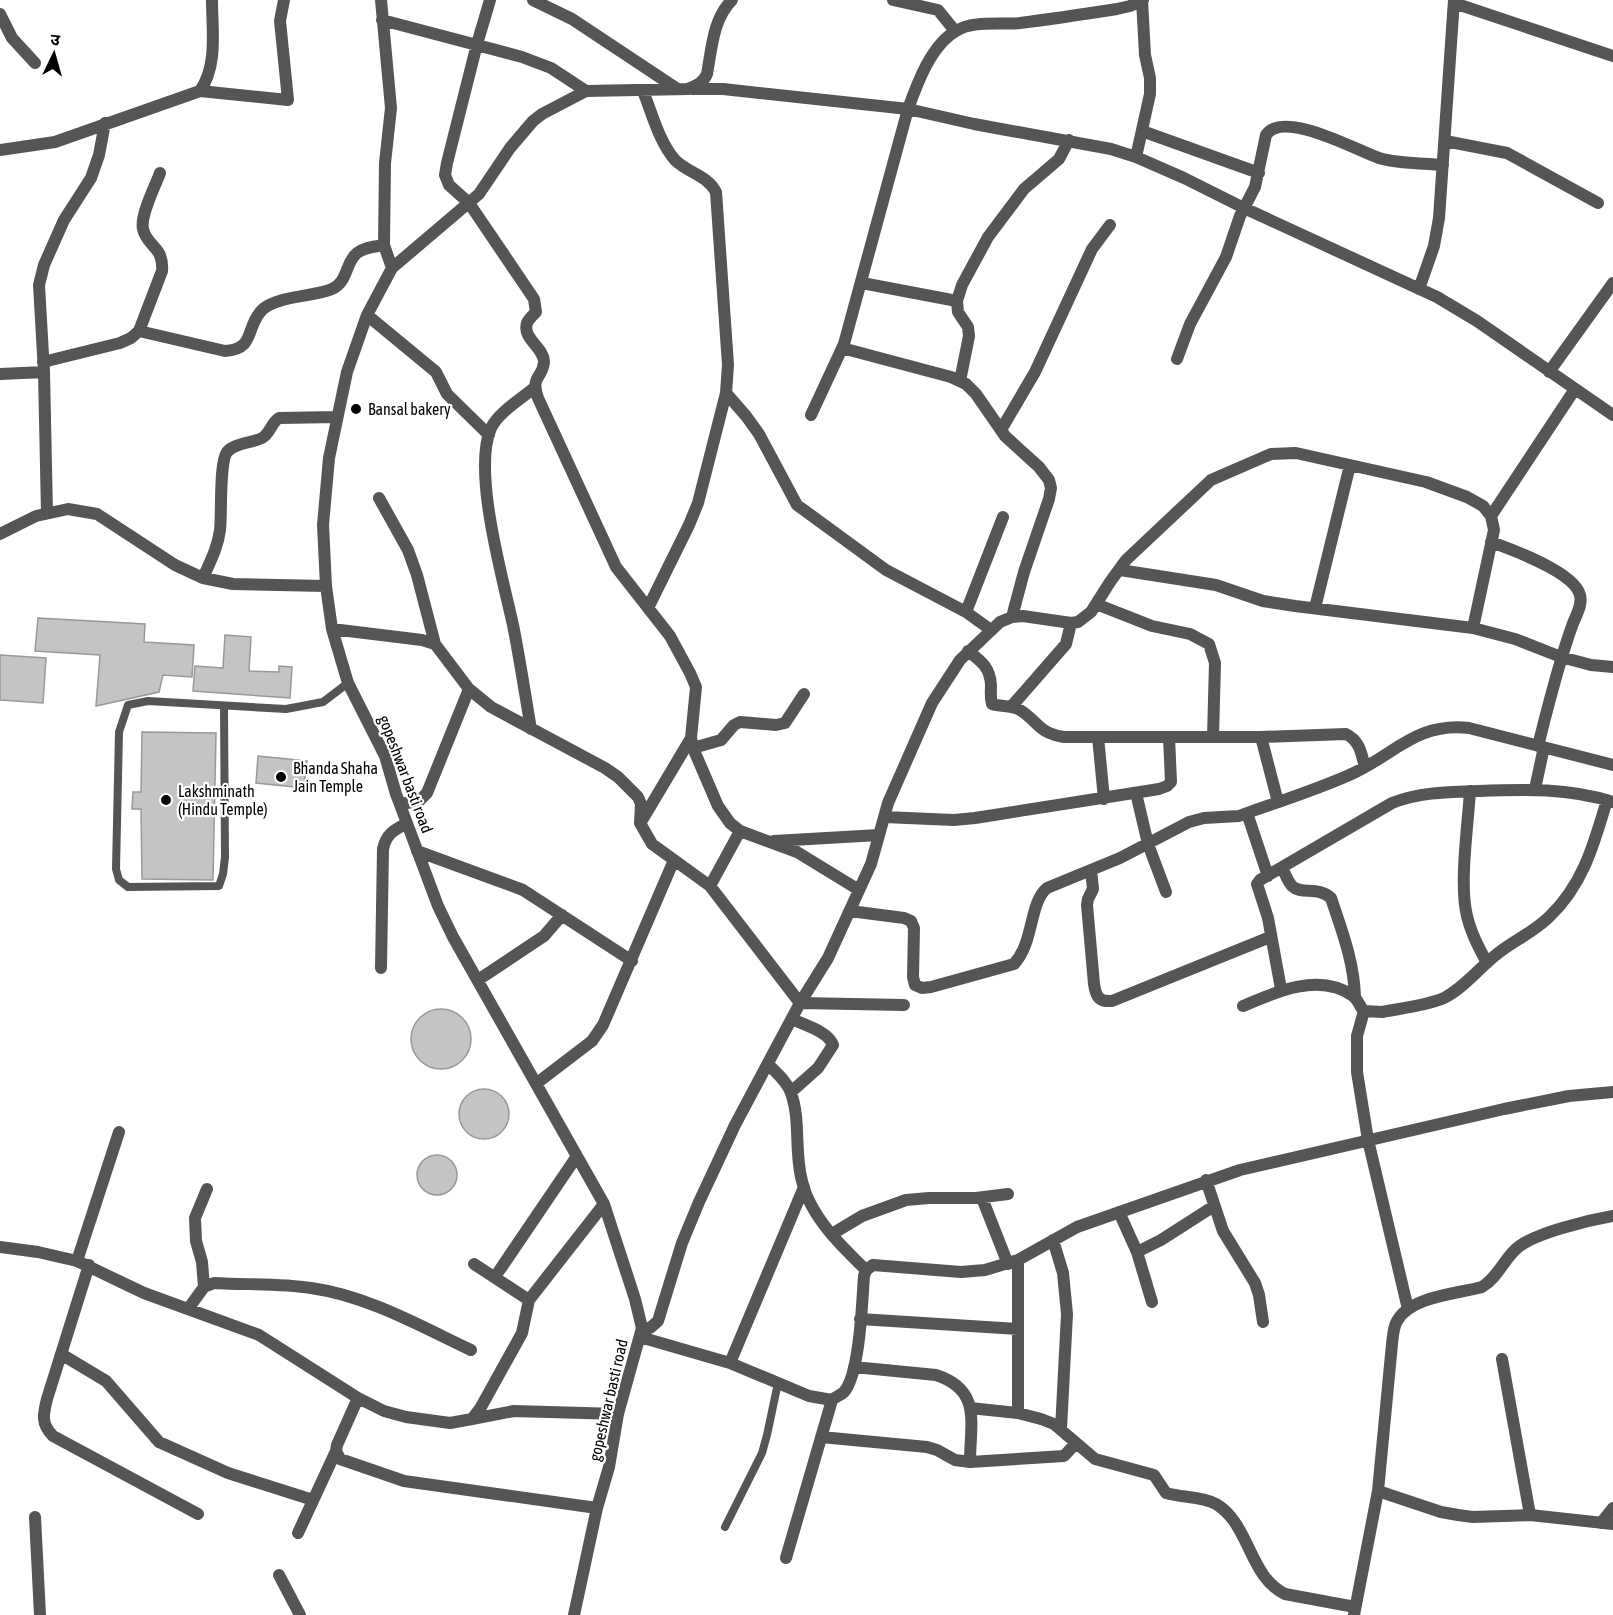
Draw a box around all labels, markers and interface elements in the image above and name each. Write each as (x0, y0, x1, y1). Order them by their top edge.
north arrow (24, 24, 84, 84)
text: उ (50, 30, 61, 48)
place label: Bansal bakery (368, 400, 451, 419)
marker: Bansal bakery (349, 402, 363, 416)
street label: gopeshwar basti road (374, 713, 437, 836)
place label: Bhanda Shaha Jain Temple (293, 759, 378, 796)
marker: Bhanda Shaha Jain Temple (274, 770, 288, 784)
place label: Lakshminath (Hindu Temple) (178, 782, 268, 819)
marker: Lakshminath (Hindu Temple) (159, 793, 173, 807)
street label: gopeshwar basti road (585, 1337, 632, 1463)

